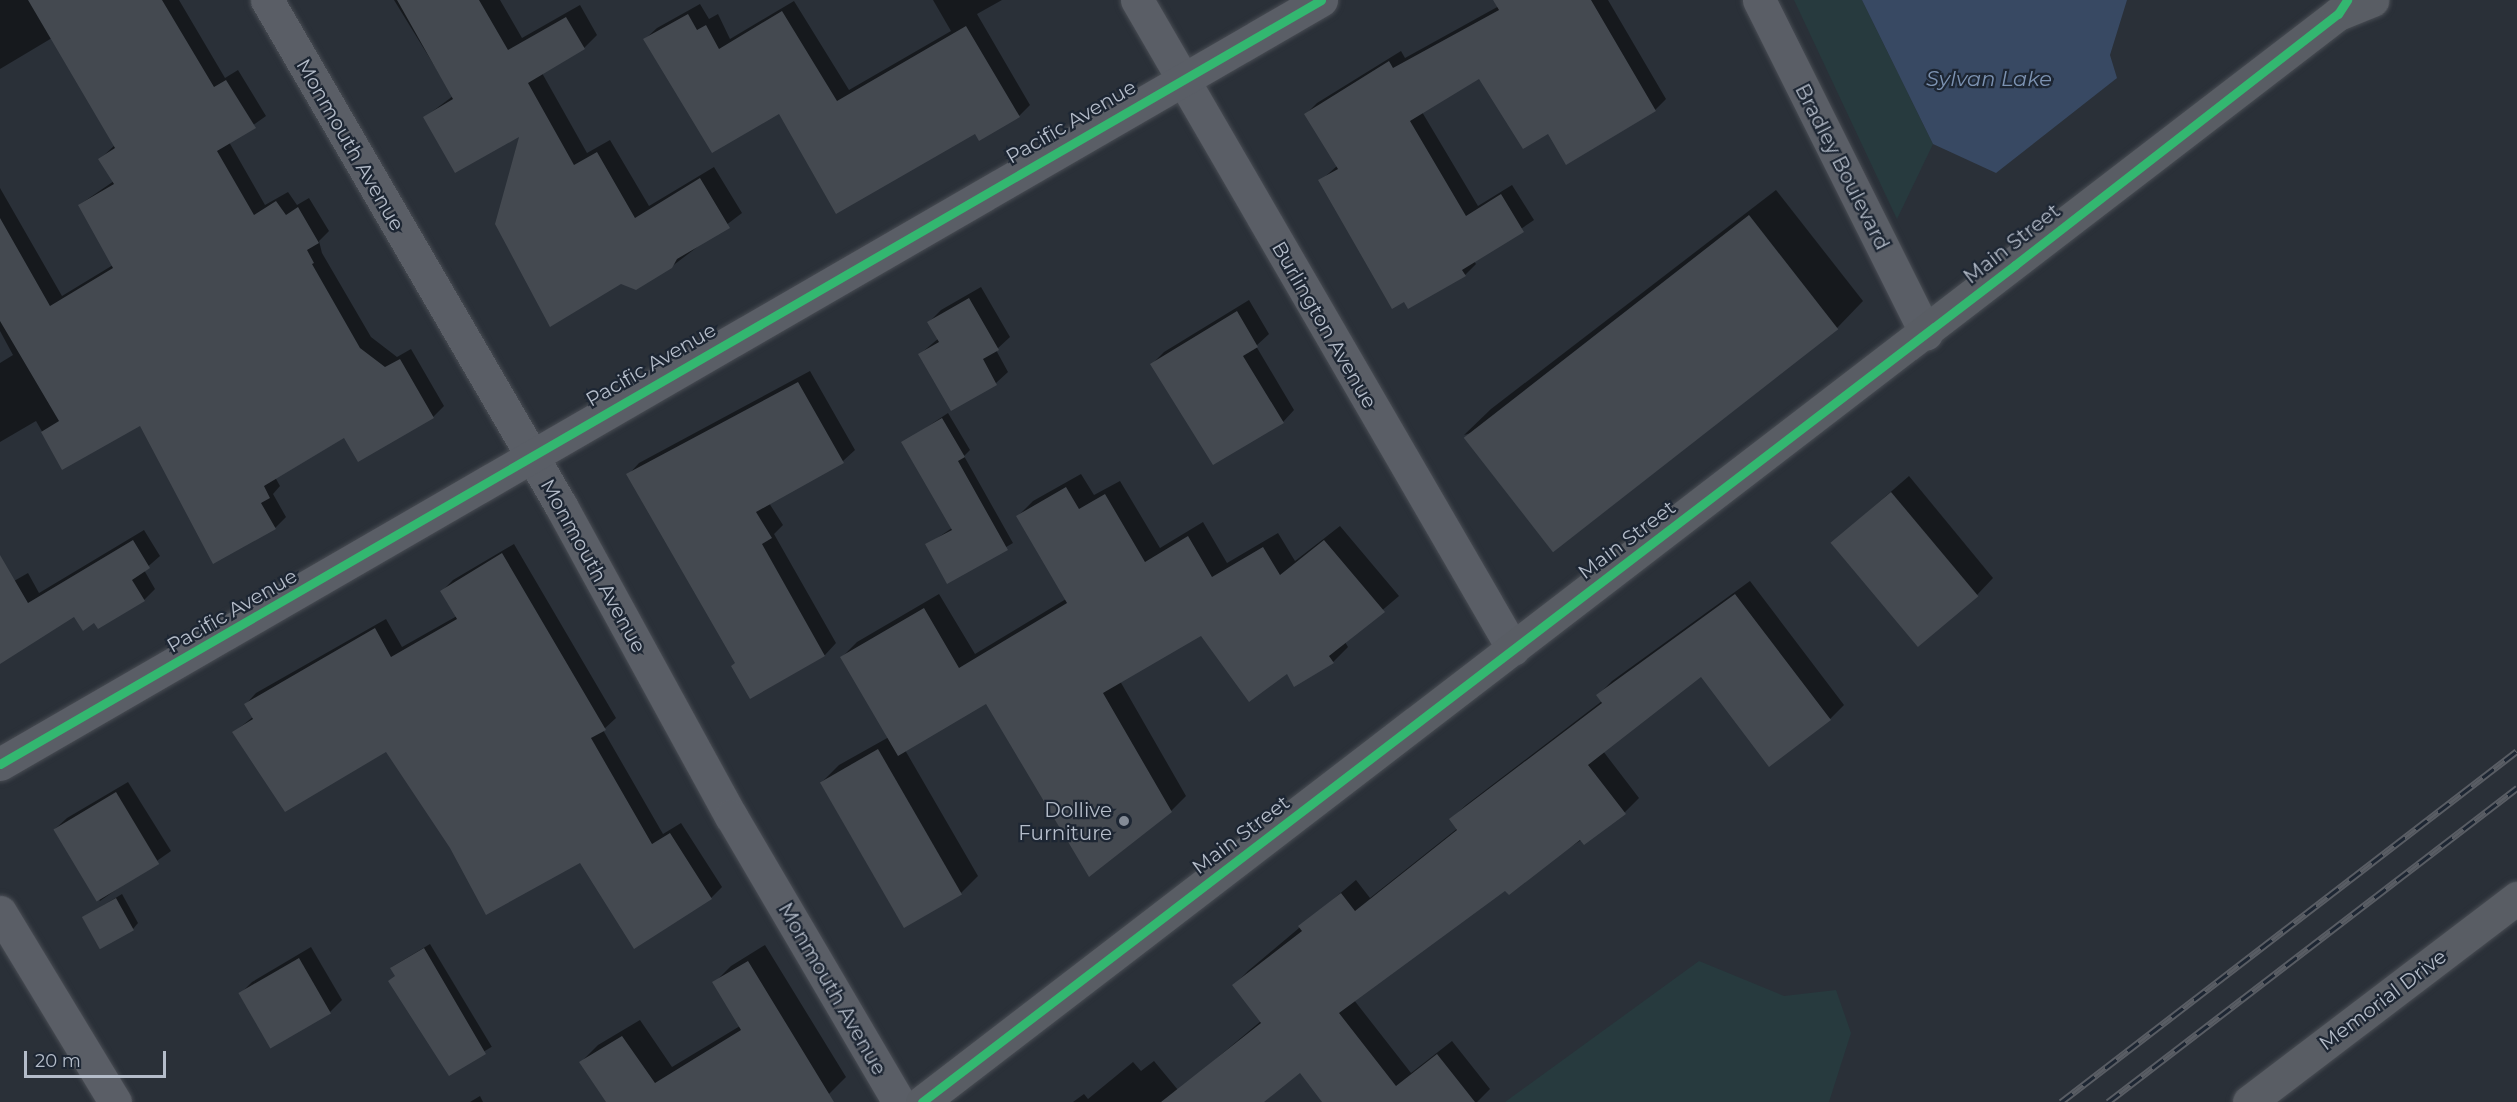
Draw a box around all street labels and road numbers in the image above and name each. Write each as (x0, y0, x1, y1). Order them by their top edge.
street label: Monmouth Avenue (291, 55, 409, 235)
street label: Pacific Avenue (1002, 75, 1140, 169)
street label: Bradley Boulevard (1790, 80, 1894, 254)
street label: Main Street (1959, 199, 2065, 289)
street label: Burlington Avenue (1266, 237, 1382, 413)
street label: Pacific Avenue (582, 318, 720, 412)
street label: Monmouth Avenue (535, 475, 651, 657)
street label: Main Street (1574, 496, 1680, 584)
street label: Pacific Avenue (163, 564, 301, 658)
street label: Main Street (1188, 791, 1294, 879)
street label: Monmouth Avenue (773, 899, 891, 1079)
street label: Memorial Drive (2315, 944, 2451, 1056)

